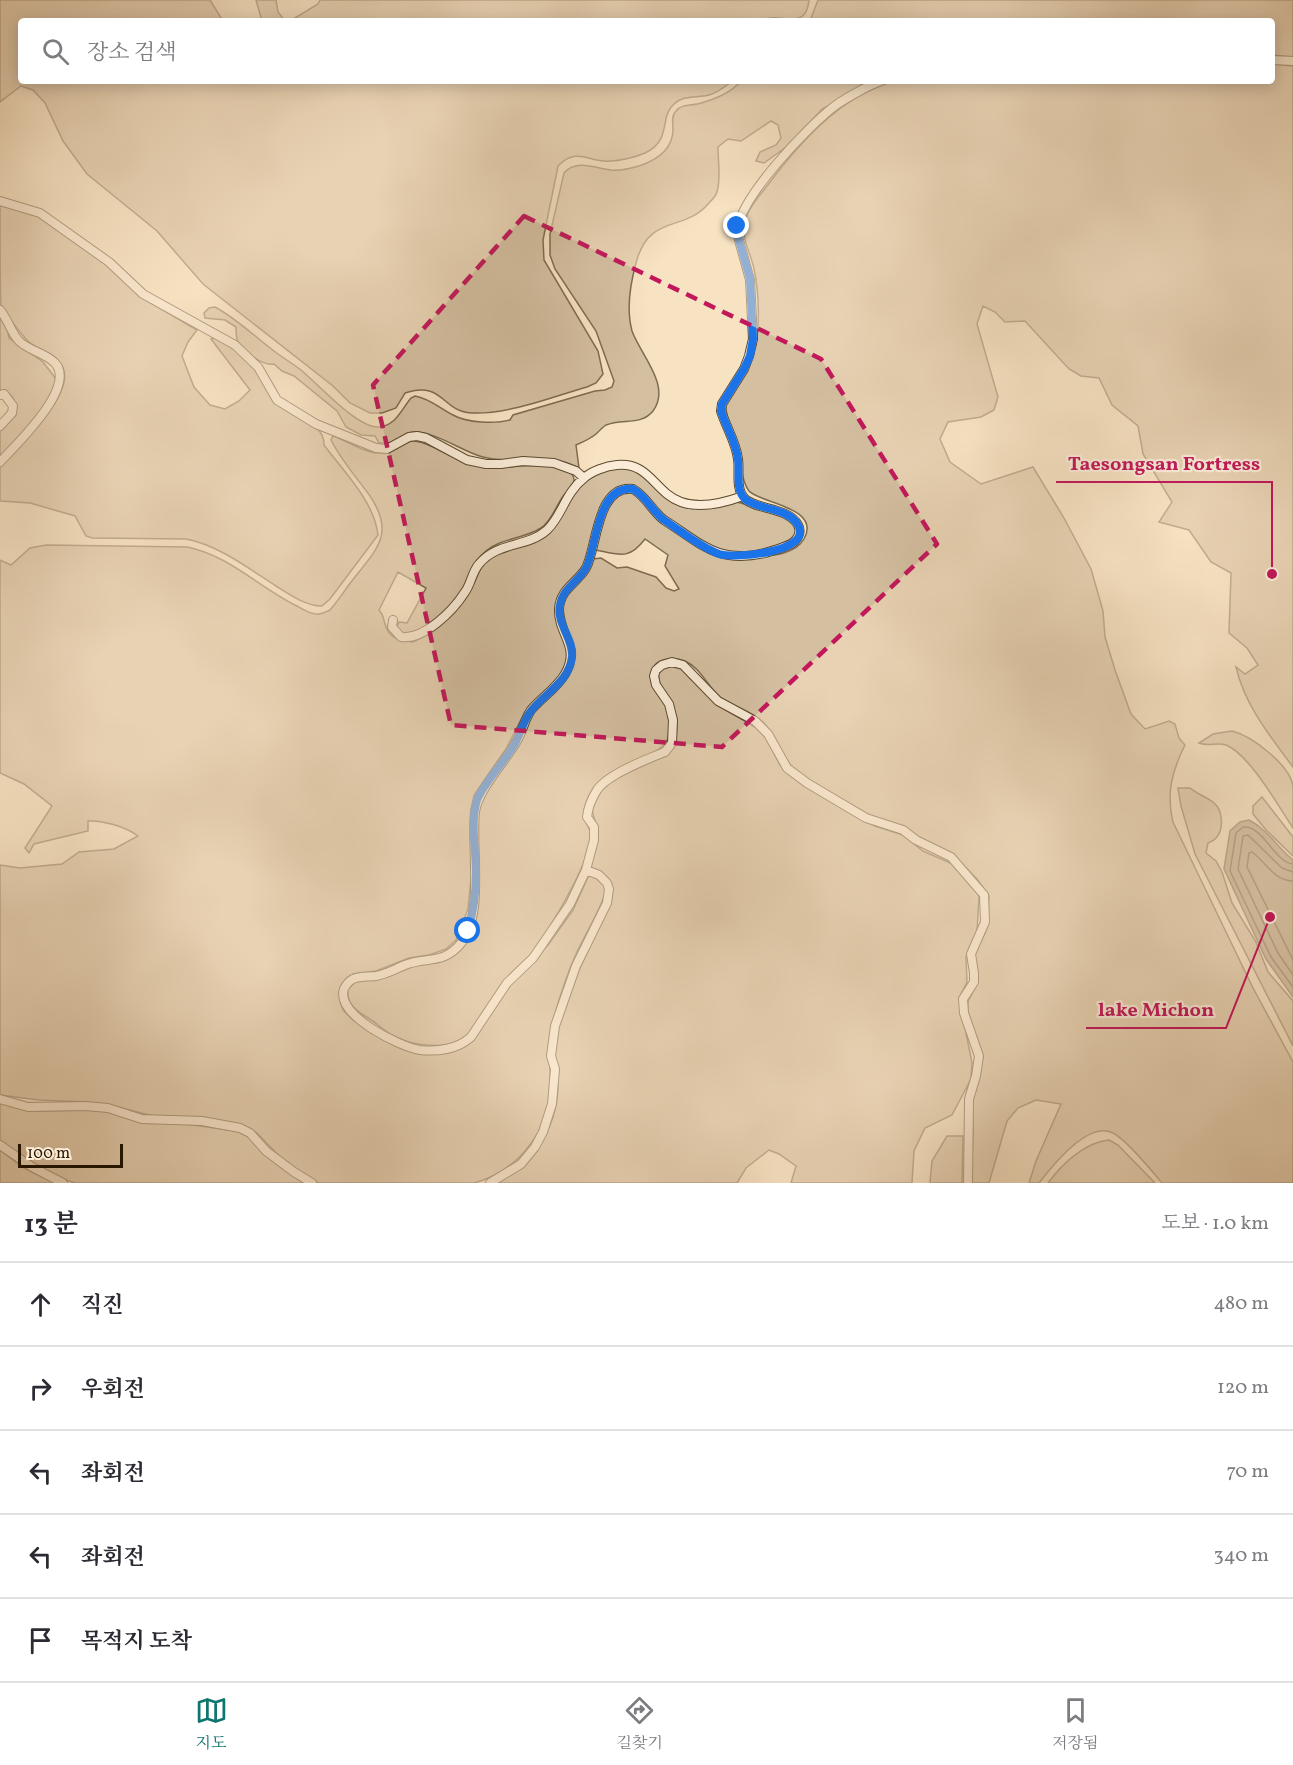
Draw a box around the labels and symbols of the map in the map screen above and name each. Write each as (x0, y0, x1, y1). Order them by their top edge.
route end (723, 212, 749, 238)
callout: Taesongsan Fortress (1056, 444, 1272, 482)
text: Taesongsan Fortress (1068, 451, 1260, 479)
route start (454, 917, 480, 943)
callout: lake Michon (1086, 990, 1226, 1028)
text: lake Michon (1098, 997, 1214, 1025)
scale bar (18, 1141, 123, 1168)

